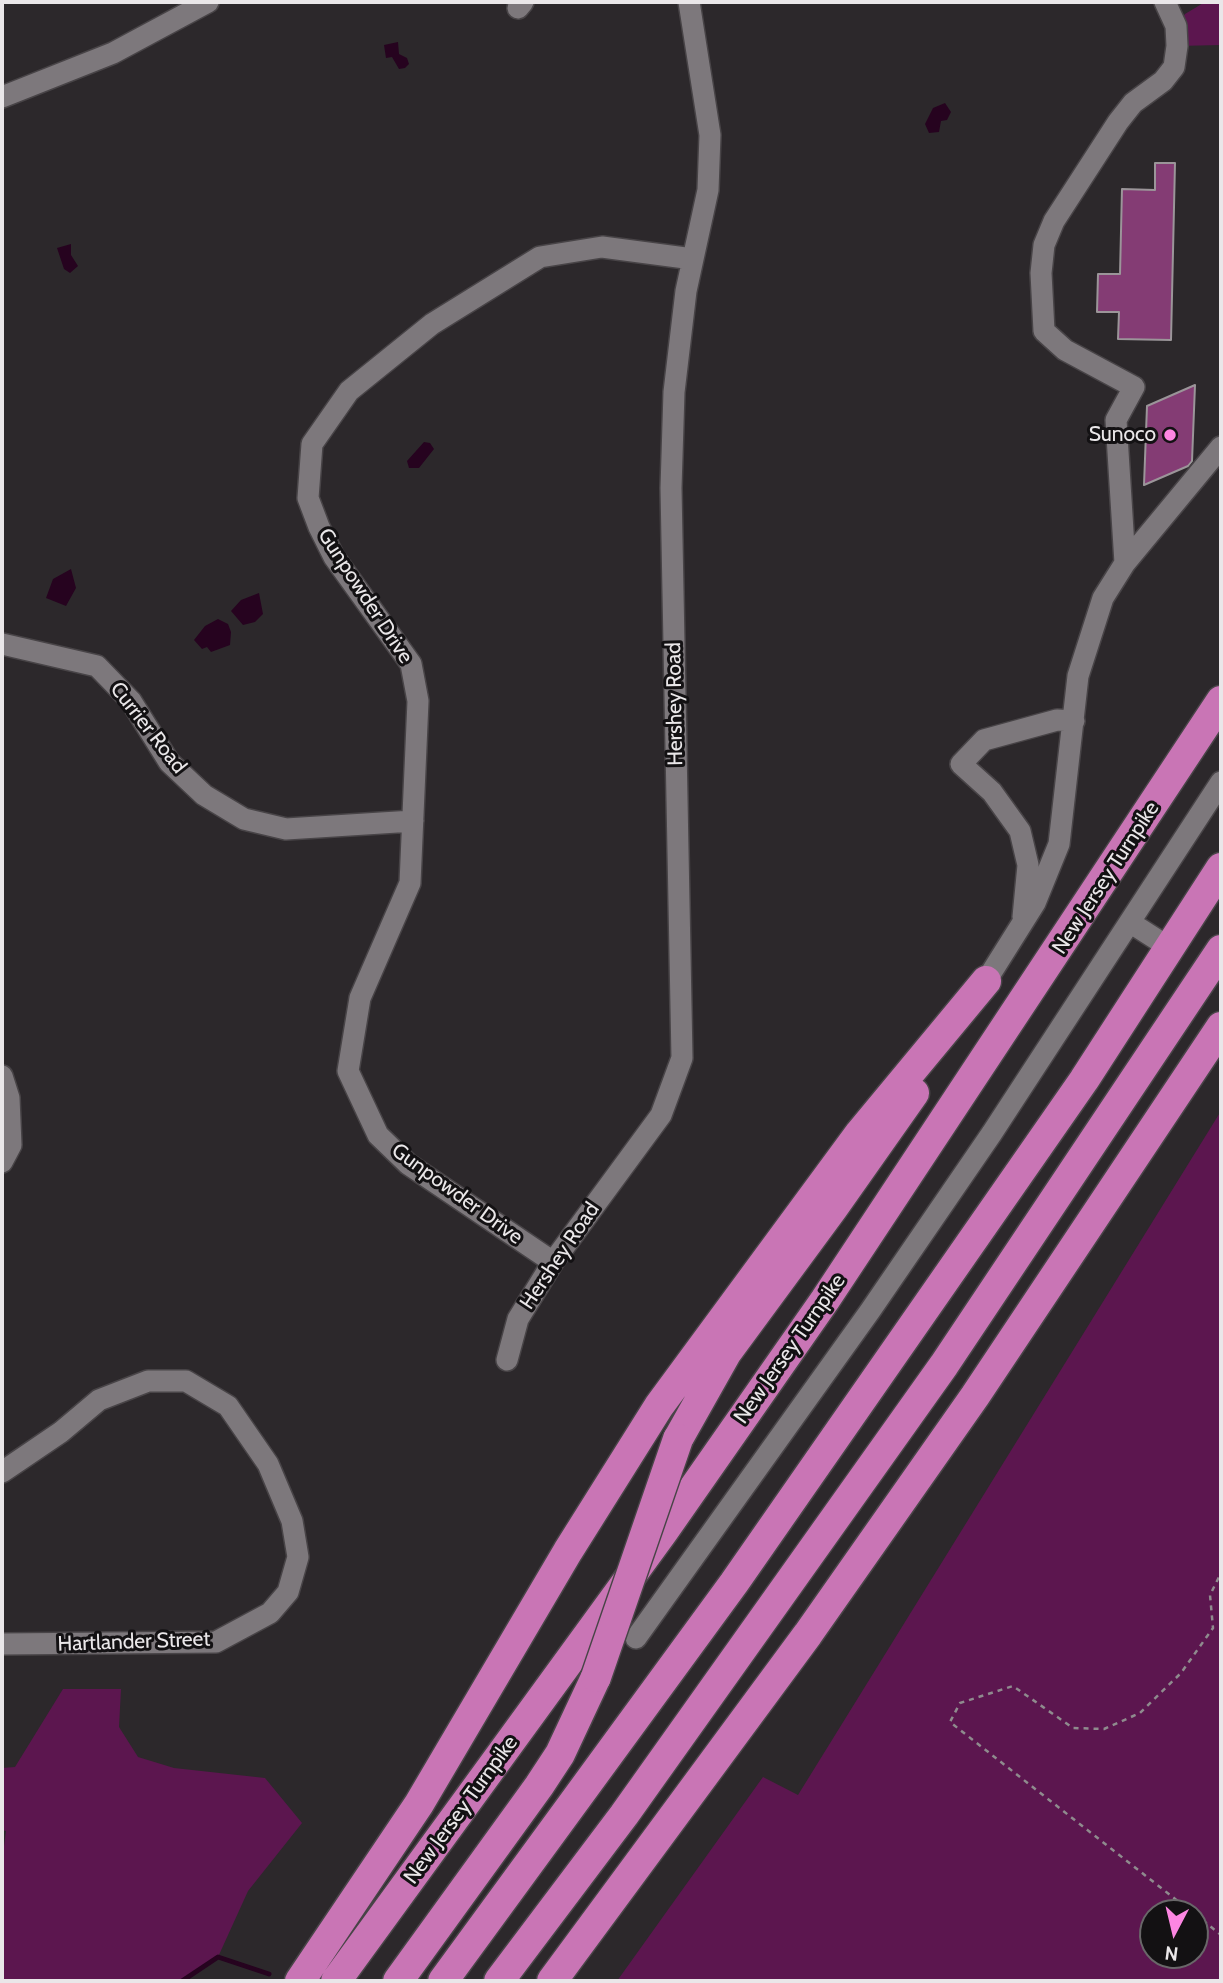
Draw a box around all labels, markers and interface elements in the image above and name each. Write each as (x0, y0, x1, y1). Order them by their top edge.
place label: Sunoco (1089, 422, 1156, 448)
marker: Sunoco (1162, 427, 1178, 443)
street label: Gunpowder Drive (312, 524, 418, 668)
street label: Hershey Road (661, 642, 689, 766)
street label: Currier Road (105, 677, 191, 779)
street label: New Jersey Turnpike (1047, 797, 1165, 959)
street label: Gunpowder Drive (387, 1138, 527, 1250)
street label: Hershey Road (515, 1198, 605, 1314)
street label: New Jersey Turnpike (729, 1269, 851, 1429)
street label: Hartlander Street (57, 1627, 211, 1657)
street label: New Jersey Turnpike (399, 1731, 523, 1889)
north arrow (1139, 1899, 1209, 1969)
text: N (1164, 1941, 1180, 1966)

